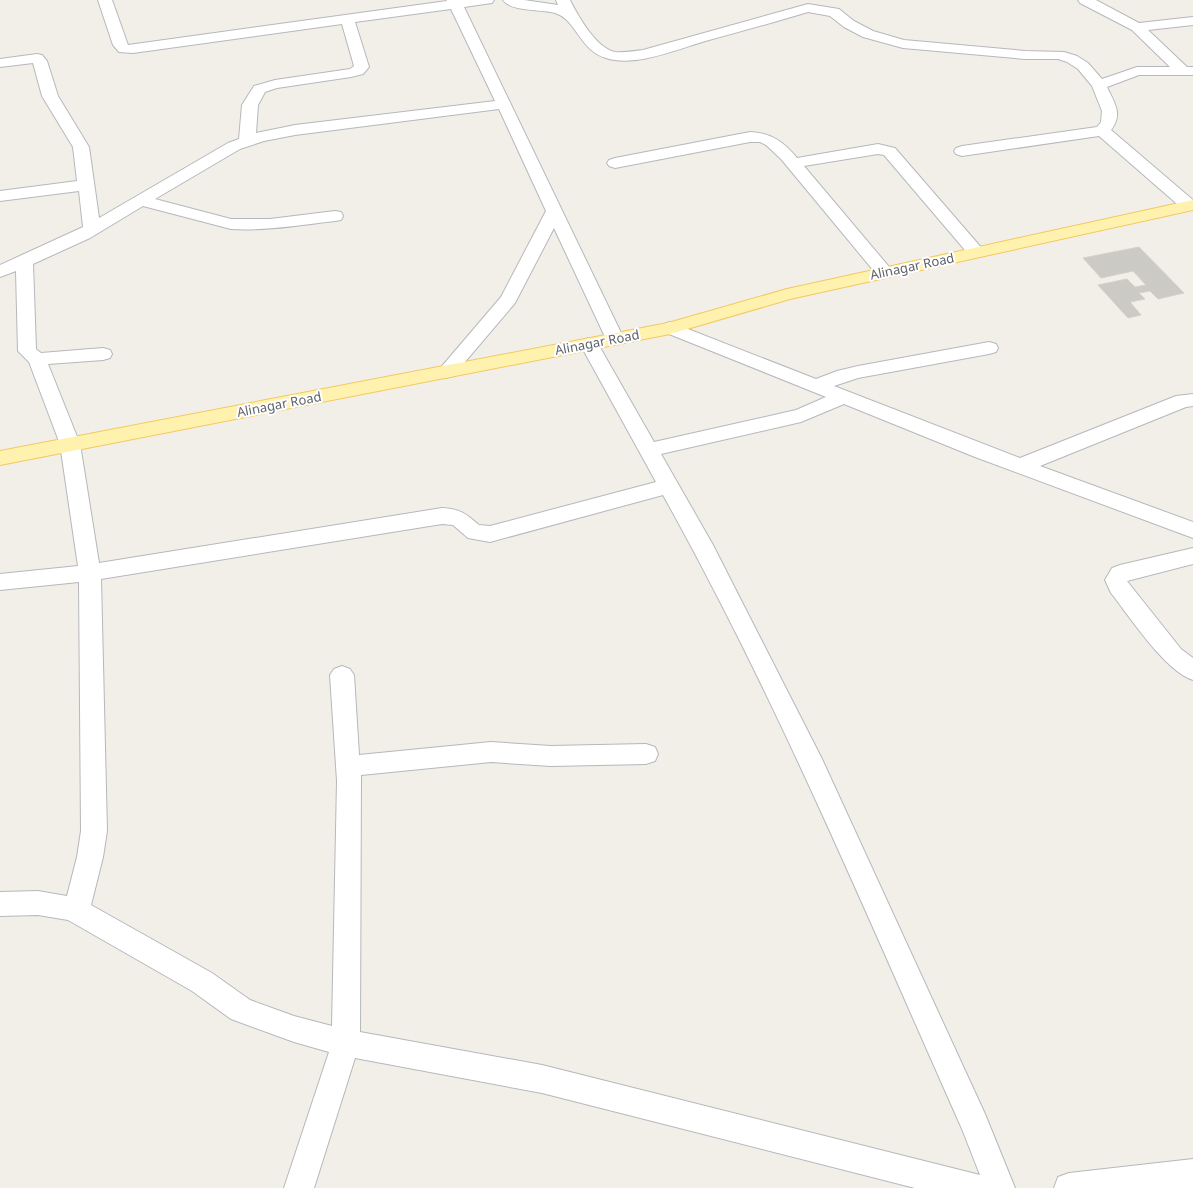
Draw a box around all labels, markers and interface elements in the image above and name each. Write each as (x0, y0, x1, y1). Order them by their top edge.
street label: Alinagar Road (868, 248, 956, 284)
street label: Alinagar Road (553, 325, 641, 359)
street label: Alinagar Road (235, 387, 323, 421)

